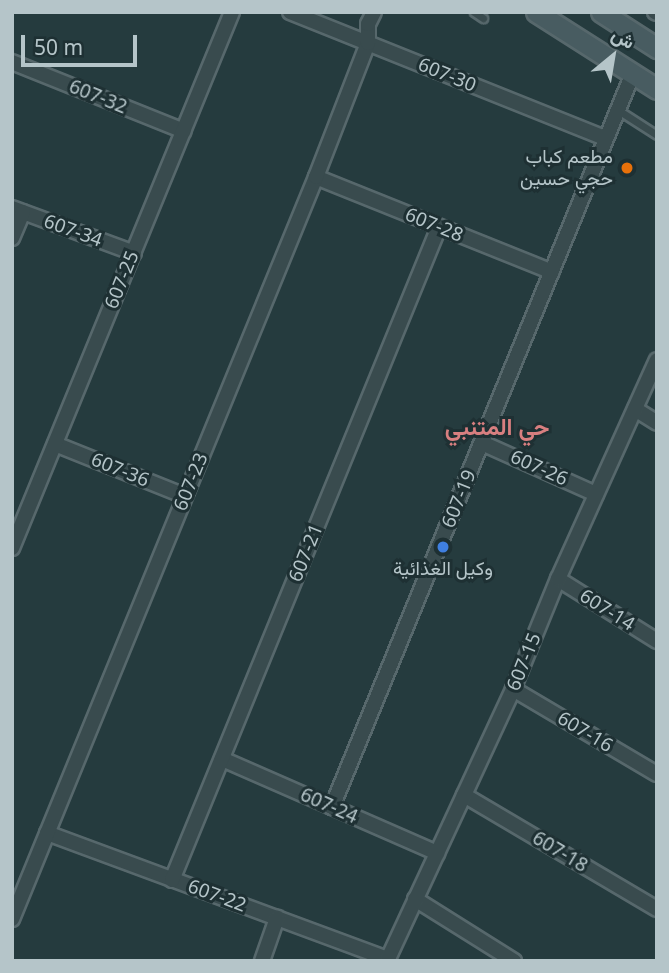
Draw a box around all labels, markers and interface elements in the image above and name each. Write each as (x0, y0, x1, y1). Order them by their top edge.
scale bar (24, 21, 140, 65)
north arrow (578, 21, 648, 91)
text: ش (607, 21, 640, 55)
text: 50 m (34, 33, 83, 61)
street label: 607-30 (415, 53, 479, 97)
street label: 607-32 (66, 75, 130, 119)
place label: مطعم كباب حجي حسين (520, 146, 613, 190)
marker: مطعم كباب حجي حسين (619, 160, 635, 176)
street label: 607-28 (402, 203, 466, 247)
street label: 607-34 (41, 210, 105, 252)
street label: 607-25 (100, 248, 144, 312)
district label: حي المتنبي (445, 412, 549, 440)
street label: 607-26 (507, 445, 571, 491)
street label: 607-36 (88, 448, 152, 492)
street label: 607-23 (169, 450, 213, 514)
street label: 607-19 (437, 467, 481, 531)
street label: 607-21 (284, 521, 328, 585)
marker: وكيل الغذائية (435, 539, 451, 555)
place label: وكيل الغذائية (393, 558, 493, 580)
street label: 607-14 (575, 584, 639, 636)
street label: 607-15 (502, 630, 546, 694)
street label: 607-16 (553, 707, 617, 757)
street label: 607-24 (297, 783, 361, 829)
street label: 607-18 (528, 827, 592, 877)
street label: 607-22 (185, 875, 249, 917)

